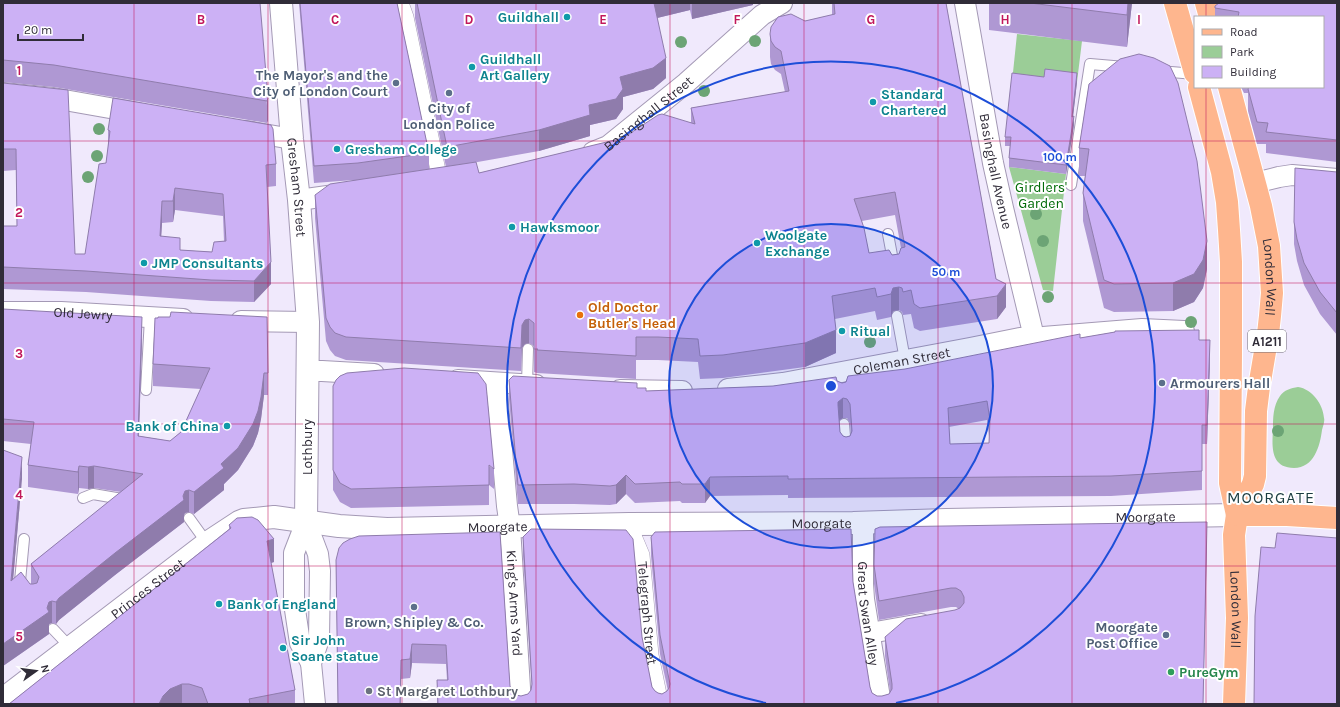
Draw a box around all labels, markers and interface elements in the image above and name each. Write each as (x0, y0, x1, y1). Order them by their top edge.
place label: Guildhall (498, 9, 559, 26)
text: B (197, 12, 205, 27)
text: C (331, 12, 339, 27)
text: D (465, 12, 474, 27)
marker: Guildhall (562, 12, 572, 22)
text: E (599, 12, 607, 27)
text: F (733, 12, 741, 27)
text: G (867, 12, 875, 27)
text: H (1000, 12, 1010, 27)
text: I (1137, 12, 1141, 27)
scale bar (18, 16, 83, 42)
legend (1194, 16, 1324, 88)
text: 20 m (24, 23, 52, 37)
text: Road (1230, 25, 1258, 39)
text: Park (1230, 45, 1255, 59)
place label: Guildhall Art Gallery (480, 51, 549, 84)
marker: Guildhall Art Gallery (467, 62, 477, 72)
text: 1 (17, 63, 21, 78)
text: Building (1230, 65, 1277, 79)
place label: The Mayor's and the City of London Court (253, 67, 388, 100)
street label: Basinghall Street (600, 73, 697, 155)
marker: The Mayor's and the City of London Court (391, 78, 401, 88)
place label: Standard Chartered (881, 86, 947, 119)
marker: City of London Police (444, 88, 454, 98)
marker: Standard Chartered (868, 97, 878, 107)
place label: City of London Police (403, 100, 495, 133)
street label: Basinghall Avenue (975, 112, 1016, 231)
street label: Gresham Street (283, 137, 310, 238)
place label: Gresham College (345, 141, 457, 158)
marker: Gresham College (332, 144, 342, 154)
text: 100 m (1043, 150, 1077, 164)
park label: Girdlers' Garden (1015, 179, 1067, 212)
text: 2 (15, 205, 23, 220)
place label: Hawksmoor (520, 219, 599, 236)
marker: Hawksmoor (507, 222, 517, 232)
place label: Woolgate Exchange (765, 227, 830, 260)
street label: London Wall (1259, 237, 1280, 317)
marker: Woolgate Exchange (752, 238, 762, 248)
place label: JMP Consultants (152, 255, 263, 272)
marker: JMP Consultants (139, 258, 149, 268)
text: 50 m (932, 265, 961, 279)
place label: Old Doctor Butler's Head (588, 299, 676, 332)
street label: Old Jewry (53, 304, 113, 324)
marker: Old Doctor Butler's Head (575, 310, 585, 320)
place label: Ritual (850, 323, 890, 340)
marker: Ritual (837, 326, 847, 336)
road number: A1211 (1248, 330, 1286, 352)
street label: Coleman Street (852, 344, 952, 379)
text: 3 (15, 346, 23, 361)
place label: Armourers Hall (1170, 375, 1270, 392)
marker: Armourers Hall (1157, 378, 1167, 388)
centre of rings (824, 379, 838, 393)
place label: Bank of China (125, 418, 219, 435)
street label: Lothbury (299, 418, 316, 475)
marker: Bank of China (222, 421, 232, 431)
text: 4 (15, 487, 23, 502)
district label: MOORGATE (1227, 488, 1315, 507)
street label: Moorgate (1115, 508, 1176, 526)
street label: Moorgate (792, 515, 852, 532)
street label: Moorgate (467, 518, 528, 536)
street label: King's Arms Yard (502, 550, 526, 657)
street label: Princes Street (107, 555, 188, 623)
street label: Telegraph Street (634, 561, 661, 666)
street label: Great Swan Alley (854, 561, 883, 668)
street label: London Wall (1226, 570, 1245, 649)
place label: Bank of England (227, 596, 336, 613)
marker: Bank of England (214, 599, 224, 609)
marker: Brown, Shipley & Co. (409, 602, 419, 612)
place label: Brown, Shipley & Co. (345, 614, 483, 631)
place label: Moorgate Post Office (1086, 619, 1158, 652)
text: 5 (15, 629, 23, 644)
marker: Moorgate Post Office (1161, 630, 1171, 640)
place label: Sir John Soane statue (291, 632, 379, 665)
marker: Sir John Soane statue (278, 643, 288, 653)
north arrow (16, 651, 56, 691)
text: N (38, 663, 52, 674)
place label: PureGym (1179, 664, 1239, 681)
marker: PureGym (1166, 667, 1176, 677)
place label: St Margaret Lothbury (377, 683, 518, 700)
marker: St Margaret Lothbury (364, 686, 374, 696)

